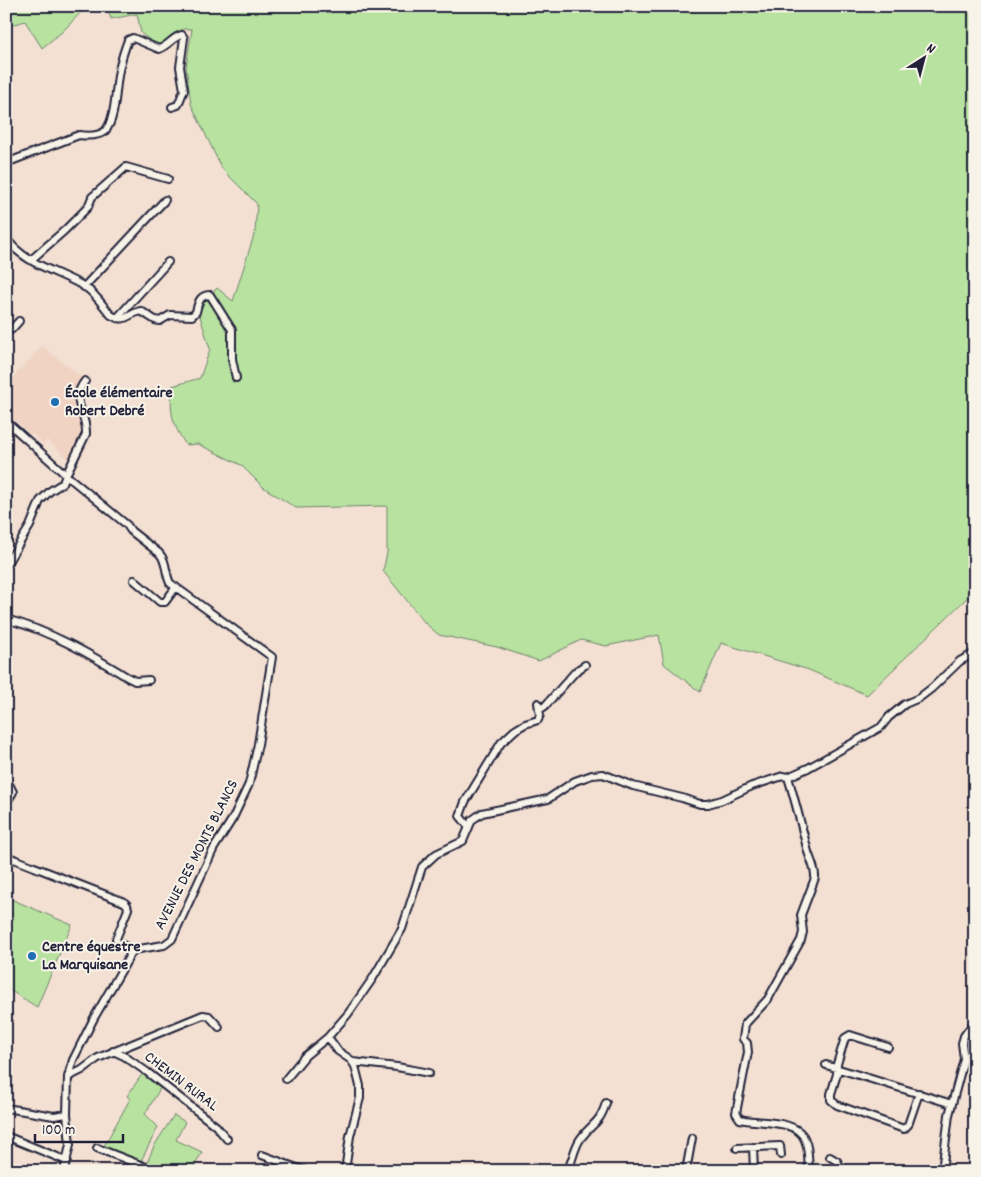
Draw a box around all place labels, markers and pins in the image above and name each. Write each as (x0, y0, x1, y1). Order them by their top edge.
place label: École élémentaire Robert Debré (65, 382, 173, 423)
marker: École élémentaire Robert Debré (49, 396, 61, 408)
place label: Centre équestre La Marquisane (42, 936, 140, 977)
marker: Centre équestre La Marquisane (26, 950, 38, 962)

